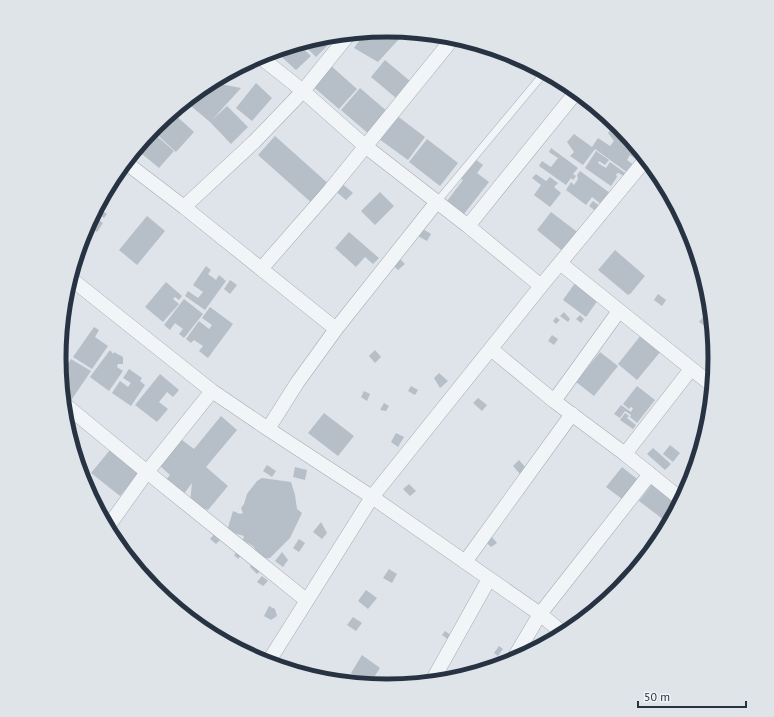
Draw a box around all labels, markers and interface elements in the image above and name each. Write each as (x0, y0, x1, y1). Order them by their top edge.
scale bar (638, 683, 746, 709)
text: 50 m (644, 689, 670, 704)

